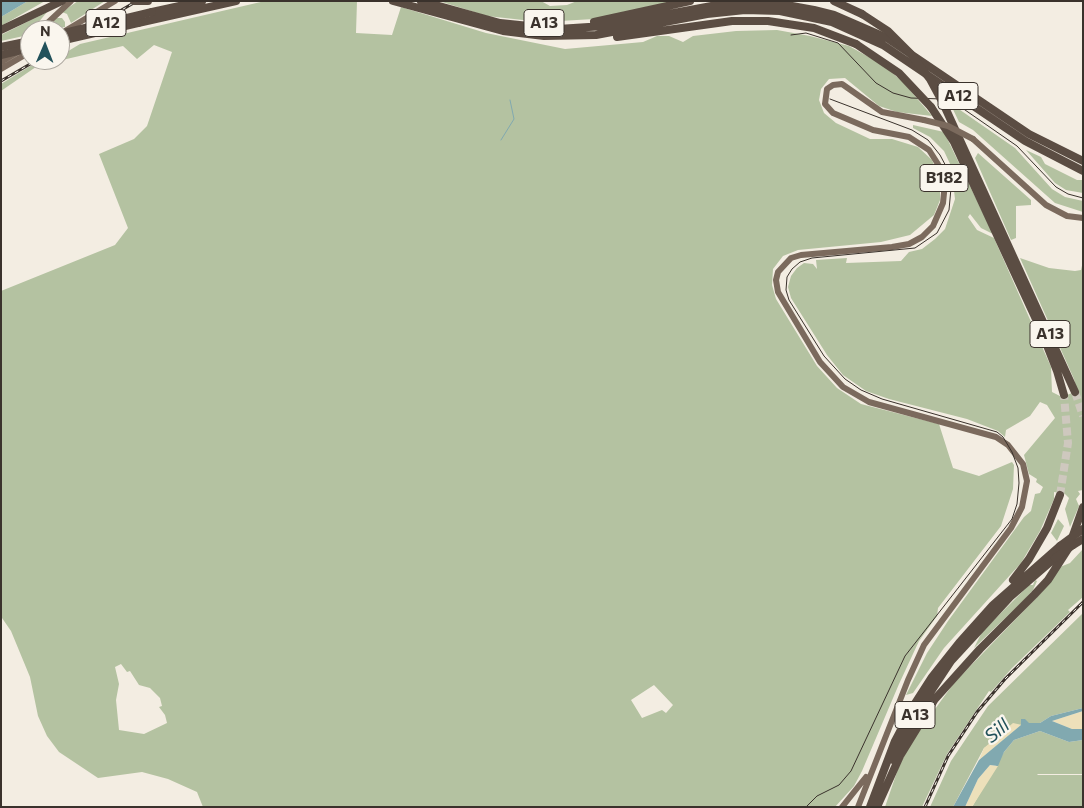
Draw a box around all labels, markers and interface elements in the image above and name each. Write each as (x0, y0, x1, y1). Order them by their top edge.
road number: A12 (86, 9, 126, 36)
road number: A13 (524, 9, 564, 36)
north arrow (20, 20, 70, 70)
text: N (40, 22, 51, 39)
road number: A12 (938, 82, 978, 110)
road number: B182 (920, 164, 968, 192)
road number: A13 (1030, 320, 1070, 348)
road number: A13 (895, 702, 935, 728)
water label: Sill (980, 714, 1014, 748)

